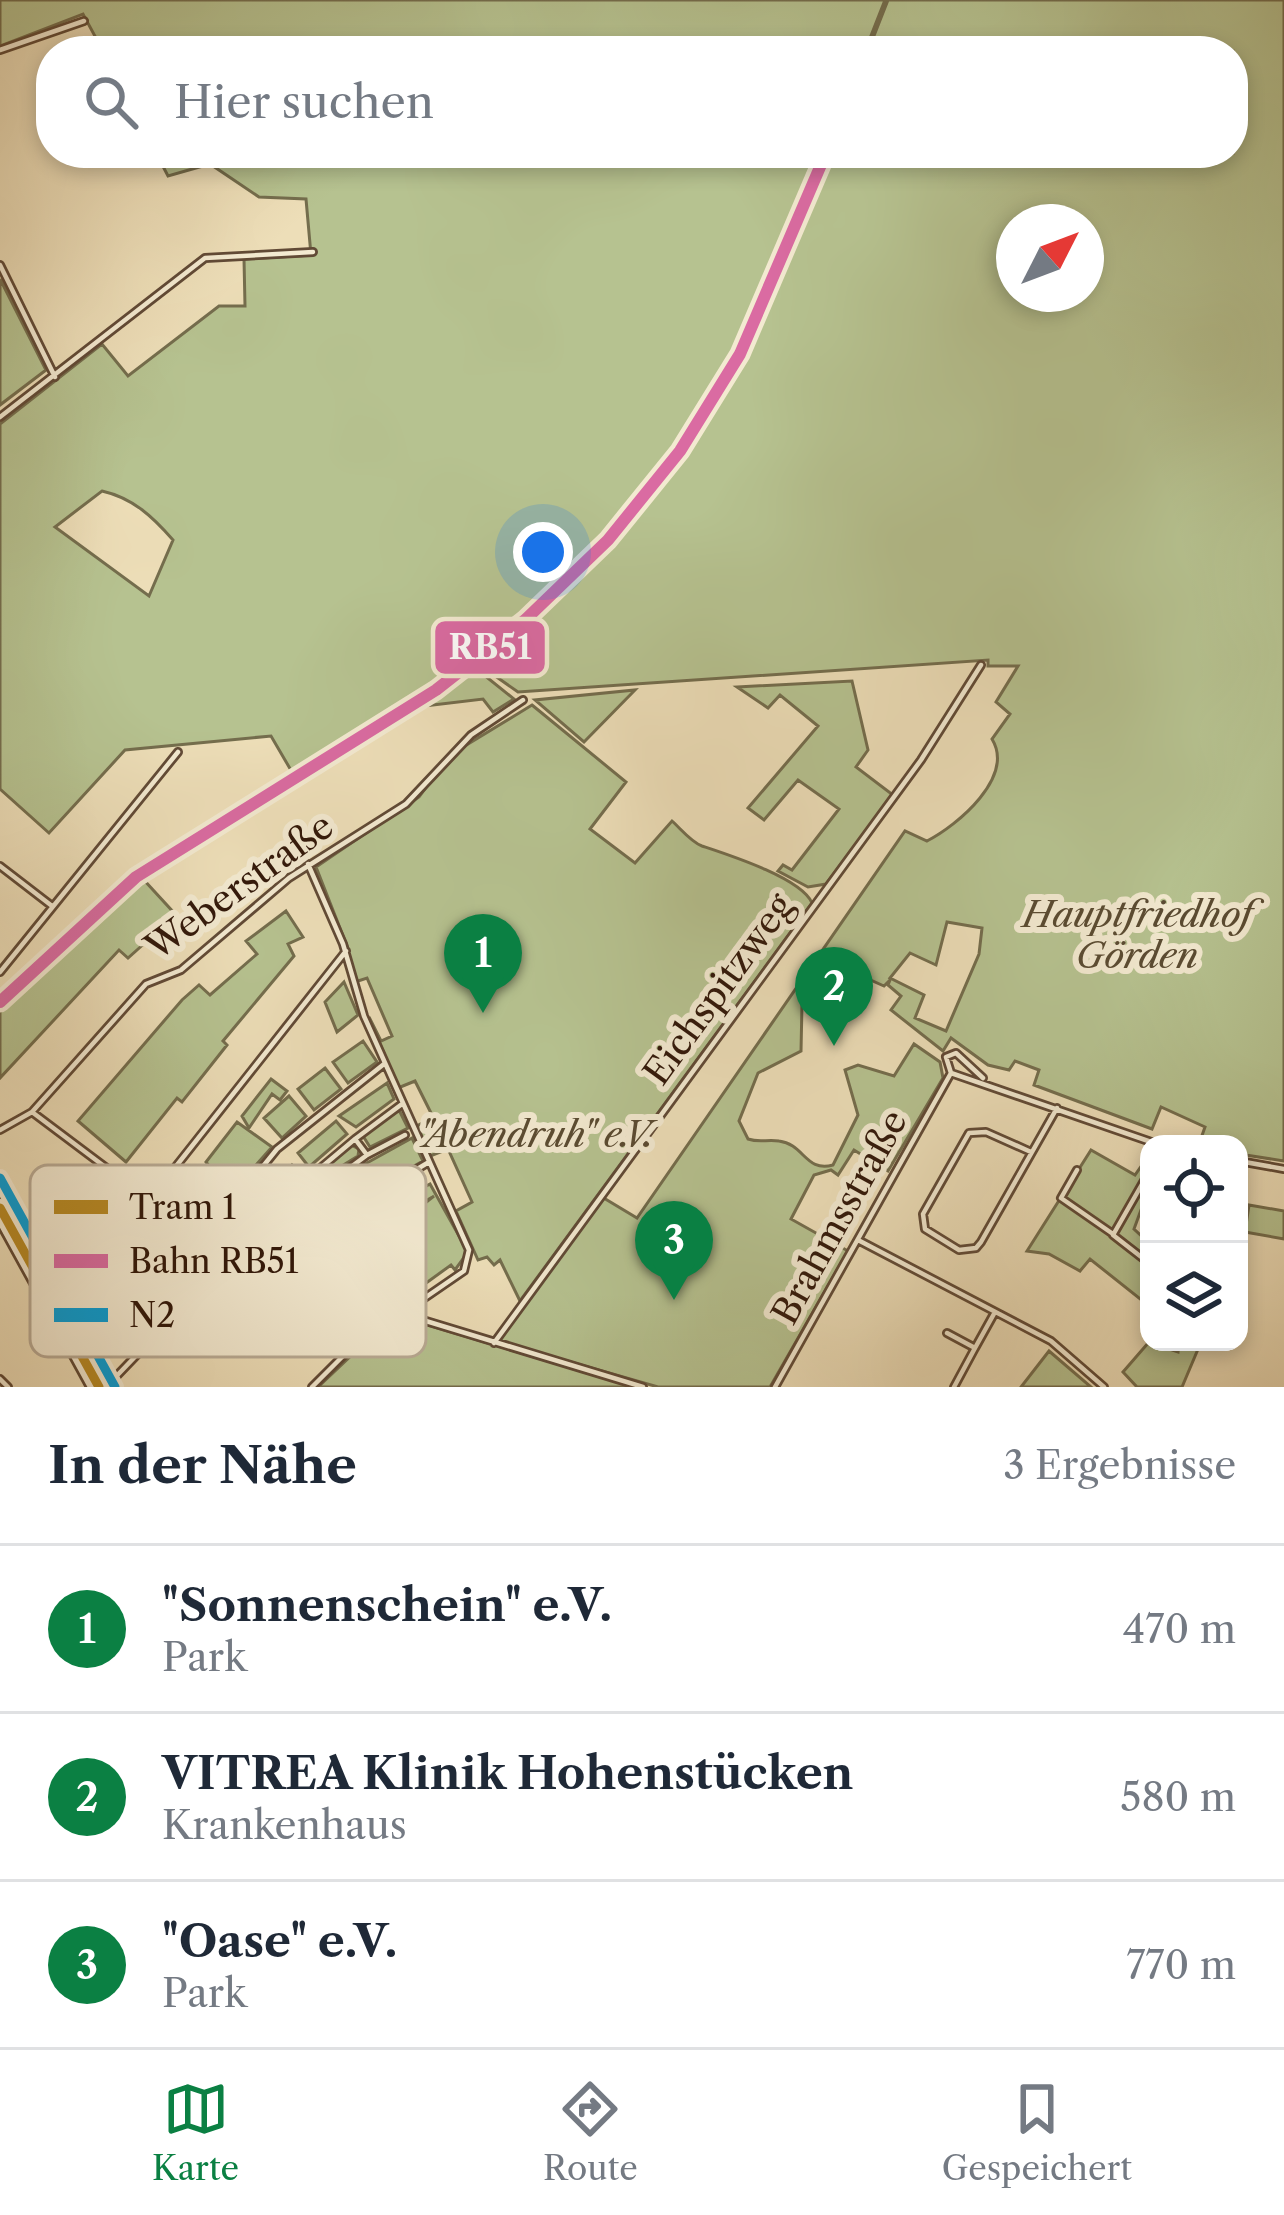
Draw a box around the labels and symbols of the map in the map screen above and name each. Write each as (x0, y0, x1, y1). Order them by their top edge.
north arrow (996, 204, 1104, 312)
your location (513, 522, 573, 582)
line badge: RB51 (433, 619, 547, 676)
text: RB51 (448, 627, 532, 668)
street label: Weberstraße (136, 803, 341, 969)
street label: Eichspitzweg (634, 884, 803, 1093)
park label: Hauptfriedhof Görden (1019, 892, 1264, 977)
pin: 1 (444, 914, 522, 1013)
pin: 2 (795, 947, 873, 1046)
street label: Brahmsstraße (762, 1102, 916, 1332)
park label: "Abendruh" e.V. (417, 1112, 659, 1156)
legend (30, 1165, 426, 1357)
text: Tram 1 (129, 1187, 236, 1228)
pin: 3 (635, 1201, 713, 1300)
text: Bahn RB51 (129, 1241, 299, 1282)
text: N2 (129, 1295, 175, 1336)

